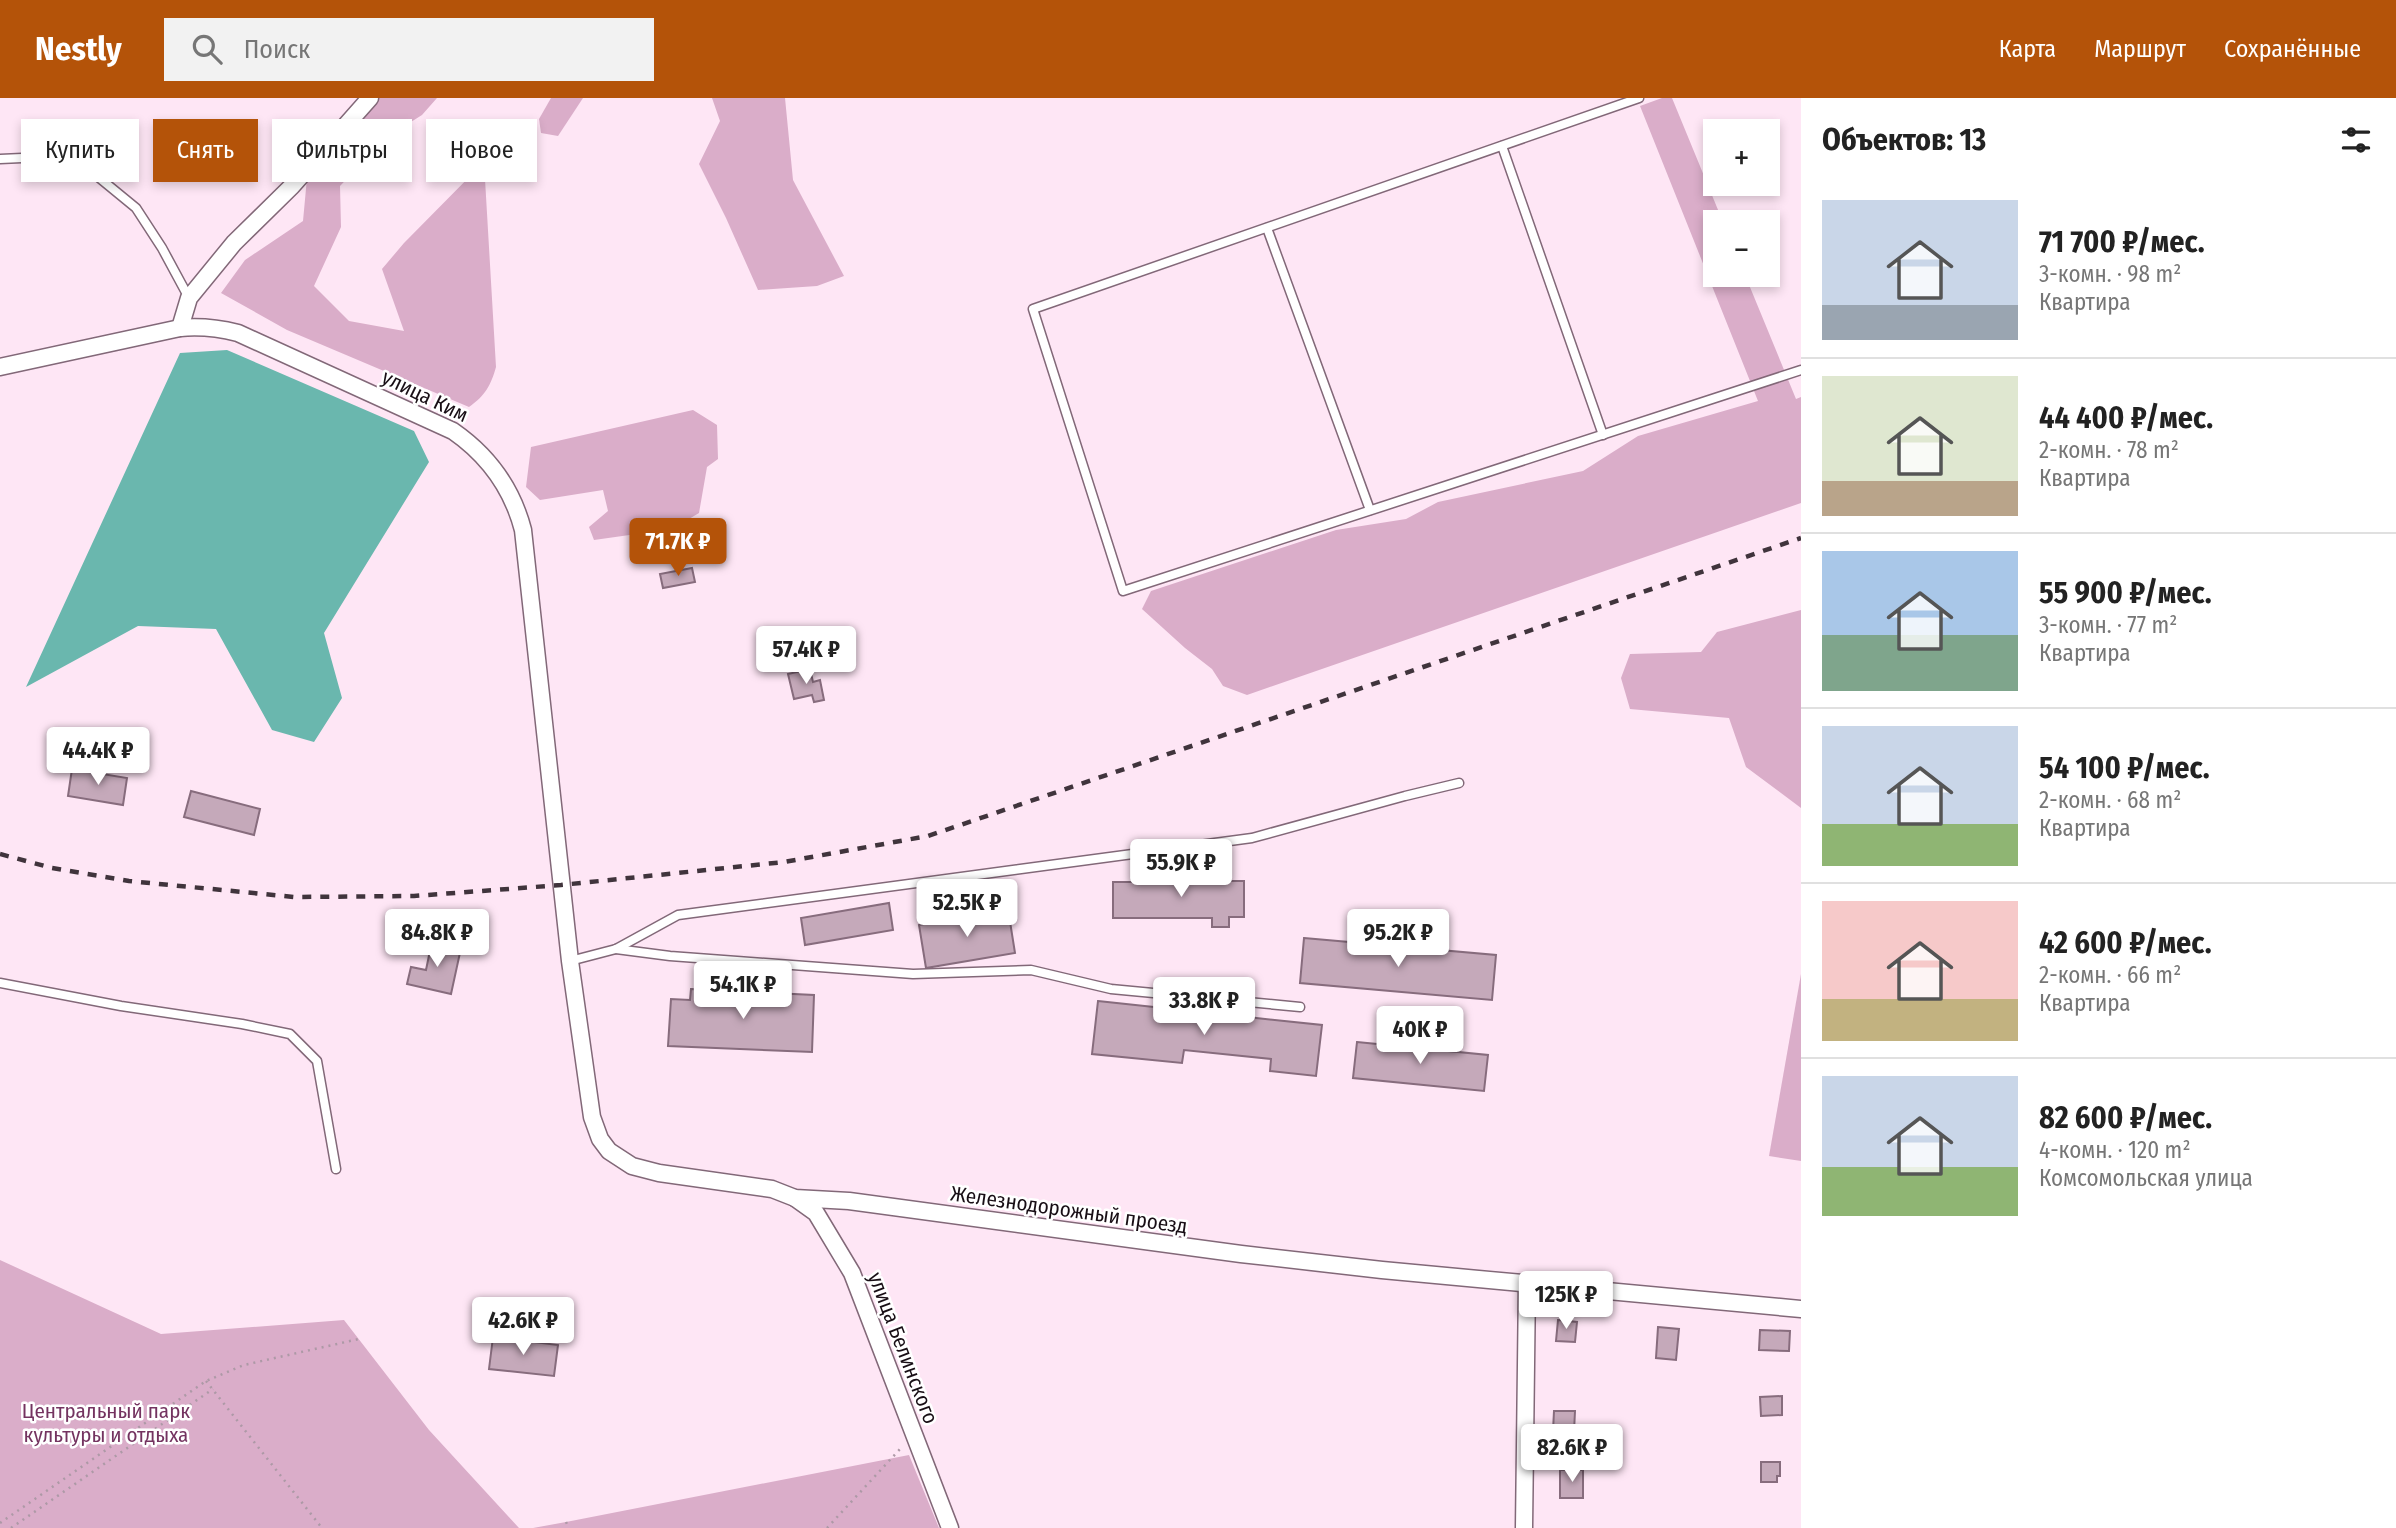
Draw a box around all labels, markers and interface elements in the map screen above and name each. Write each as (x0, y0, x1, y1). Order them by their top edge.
search box (164, 18, 654, 81)
text: Nestly (35, 29, 122, 69)
icon: search (188, 30, 226, 68)
text: Поиск (244, 34, 310, 65)
text: Карта (1999, 35, 2056, 63)
text: Маршрут (2094, 35, 2186, 63)
text: Сохранённые (2224, 35, 2361, 63)
chip: Купить (21, 119, 139, 182)
chip: Снять (153, 119, 258, 182)
chip: Фильтры (272, 119, 412, 182)
chip: Новое (426, 119, 537, 182)
map controls (1703, 119, 1780, 287)
button: + (1703, 119, 1780, 196)
icon: filters (2337, 121, 2375, 159)
text: Объектов: 13 (1822, 122, 1986, 158)
button: − (1703, 210, 1780, 287)
text: 71 700 ₽/мес. (2039, 224, 2205, 260)
icon: home (1878, 228, 1962, 312)
text: 3-комн. · 98 m² (2039, 260, 2181, 288)
text: Квартира (2039, 288, 2131, 316)
street label: улица Ким (378, 364, 472, 428)
text: 44 400 ₽/мес. (2039, 400, 2213, 436)
icon: home (1878, 404, 1962, 488)
text: 2-комн. · 78 m² (2039, 436, 2179, 464)
text: Квартира (2039, 464, 2131, 492)
pin: 71.7K ₽ (613, 518, 743, 578)
text: 71.7K ₽ (645, 527, 711, 555)
text: 55 900 ₽/мес. (2039, 575, 2212, 611)
icon: home (1878, 579, 1962, 663)
text: 3-комн. · 77 m² (2039, 611, 2177, 639)
pin: 57.4K ₽ (741, 626, 871, 686)
text: 57.4K ₽ (772, 635, 840, 663)
text: Квартира (2039, 639, 2131, 667)
pin: 44.4K ₽ (33, 728, 163, 787)
text: 44.4K ₽ (63, 736, 133, 764)
text: 54 100 ₽/мес. (2039, 750, 2210, 786)
icon: home (1878, 754, 1962, 838)
text: 2-комн. · 68 m² (2039, 786, 2181, 814)
text: Квартира (2039, 814, 2131, 842)
pin: 55.9K ₽ (1116, 840, 1246, 899)
text: 55.9K ₽ (1146, 848, 1216, 876)
pin: 52.5K ₽ (902, 880, 1032, 939)
text: 52.5K ₽ (932, 888, 1002, 916)
pin: 84.8K ₽ (372, 910, 502, 969)
pin: 95.2K ₽ (1333, 910, 1463, 969)
text: 84.8K ₽ (401, 918, 473, 946)
text: 95.2K ₽ (1363, 918, 1433, 946)
text: 42 600 ₽/мес. (2039, 925, 2212, 961)
icon: home (1878, 929, 1962, 1013)
text: 2-комн. · 66 m² (2039, 961, 2181, 989)
pin: 54.1K ₽ (678, 962, 808, 1021)
text: 54.1K ₽ (710, 970, 776, 998)
pin: 33.8K ₽ (1139, 978, 1269, 1037)
text: 33.8K ₽ (1169, 986, 1239, 1014)
text: Квартира (2039, 989, 2131, 1017)
pin: 40K ₽ (1371, 1006, 1469, 1066)
text: 40K ₽ (1393, 1015, 1447, 1043)
text: 82 600 ₽/мес. (2039, 1100, 2212, 1136)
icon: home (1878, 1104, 1962, 1188)
text: 4-комн. · 120 m² (2039, 1136, 2191, 1164)
text: Комсомольская улица (2039, 1164, 2253, 1192)
street label: Железнодорожный проезд (949, 1181, 1189, 1239)
street label: улица Белинского (862, 1268, 944, 1428)
pin: 125K ₽ (1509, 1272, 1623, 1331)
text: 125K ₽ (1535, 1280, 1597, 1308)
pin: 42.6K ₽ (458, 1298, 588, 1357)
text: 42.6K ₽ (488, 1306, 558, 1334)
park label: Центральный парк культуры и отдыха (22, 1398, 190, 1448)
pin: 82.6K ₽ (1507, 1424, 1637, 1484)
text: 82.6K ₽ (1537, 1433, 1607, 1461)

